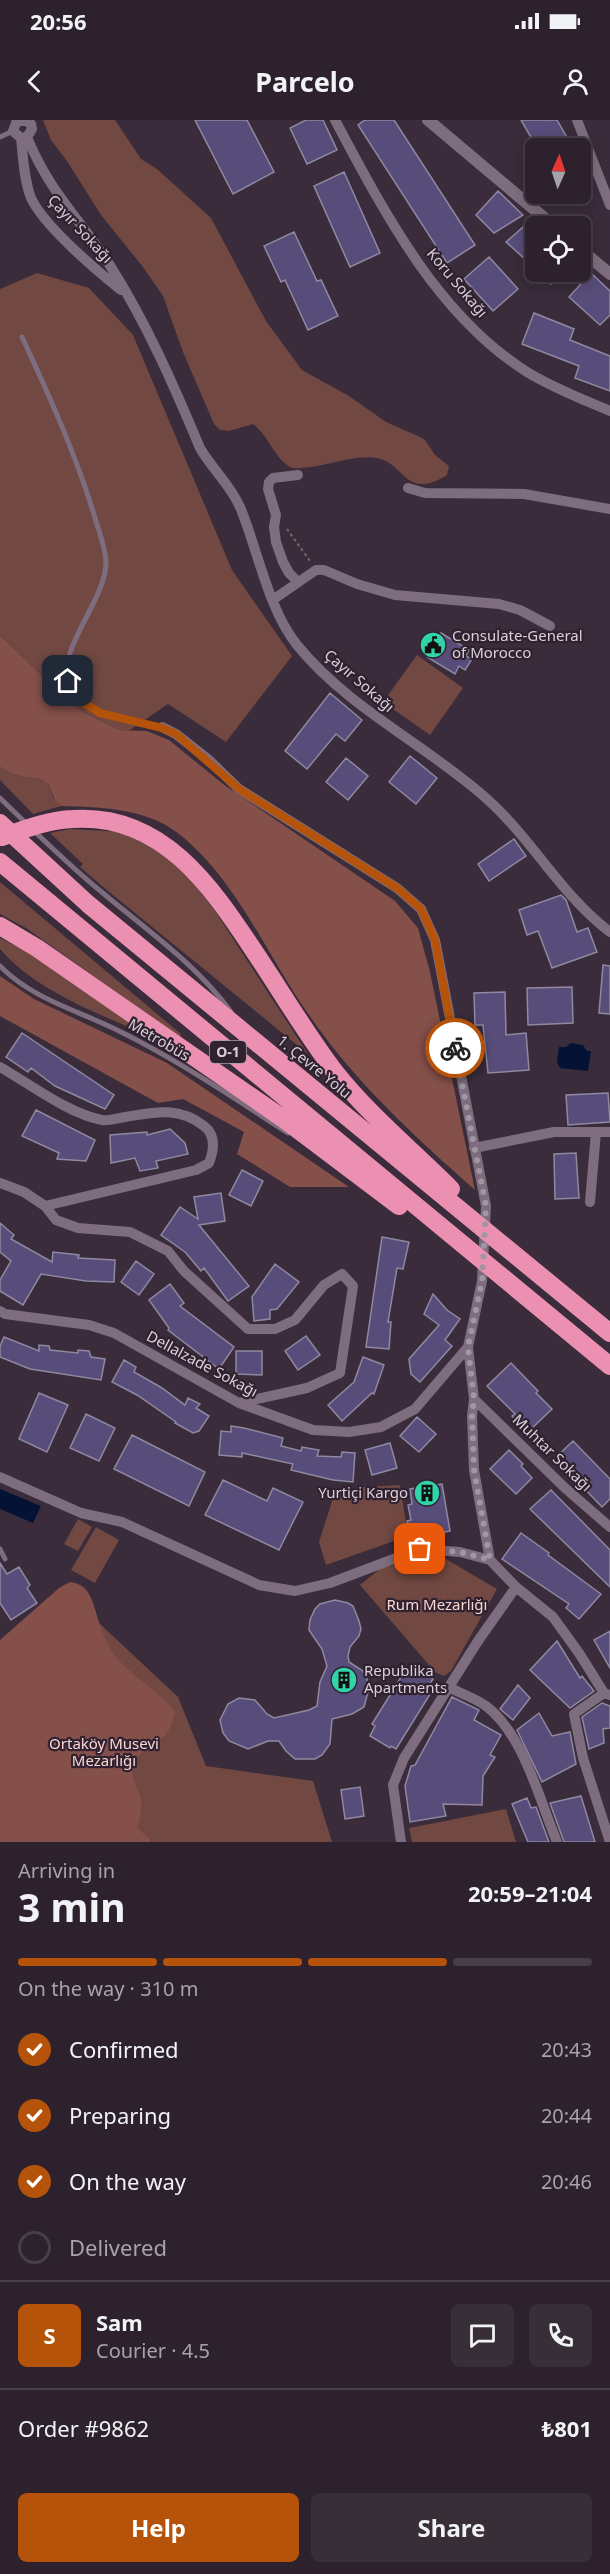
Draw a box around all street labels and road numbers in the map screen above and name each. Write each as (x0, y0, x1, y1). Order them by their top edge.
street label: Çayır Sokağı (44, 190, 117, 267)
street label: Koru Sokağı (423, 244, 493, 321)
street label: Çayır Sokağı (321, 644, 399, 716)
street label: Metrobüs (125, 1013, 194, 1065)
street label: 1. Çevre Yolu (273, 1030, 356, 1102)
road number: O-1 (210, 1041, 246, 1063)
street label: Dellalzade Sokağı (143, 1325, 262, 1401)
street label: Muhtar Sokağı (509, 1409, 597, 1495)

